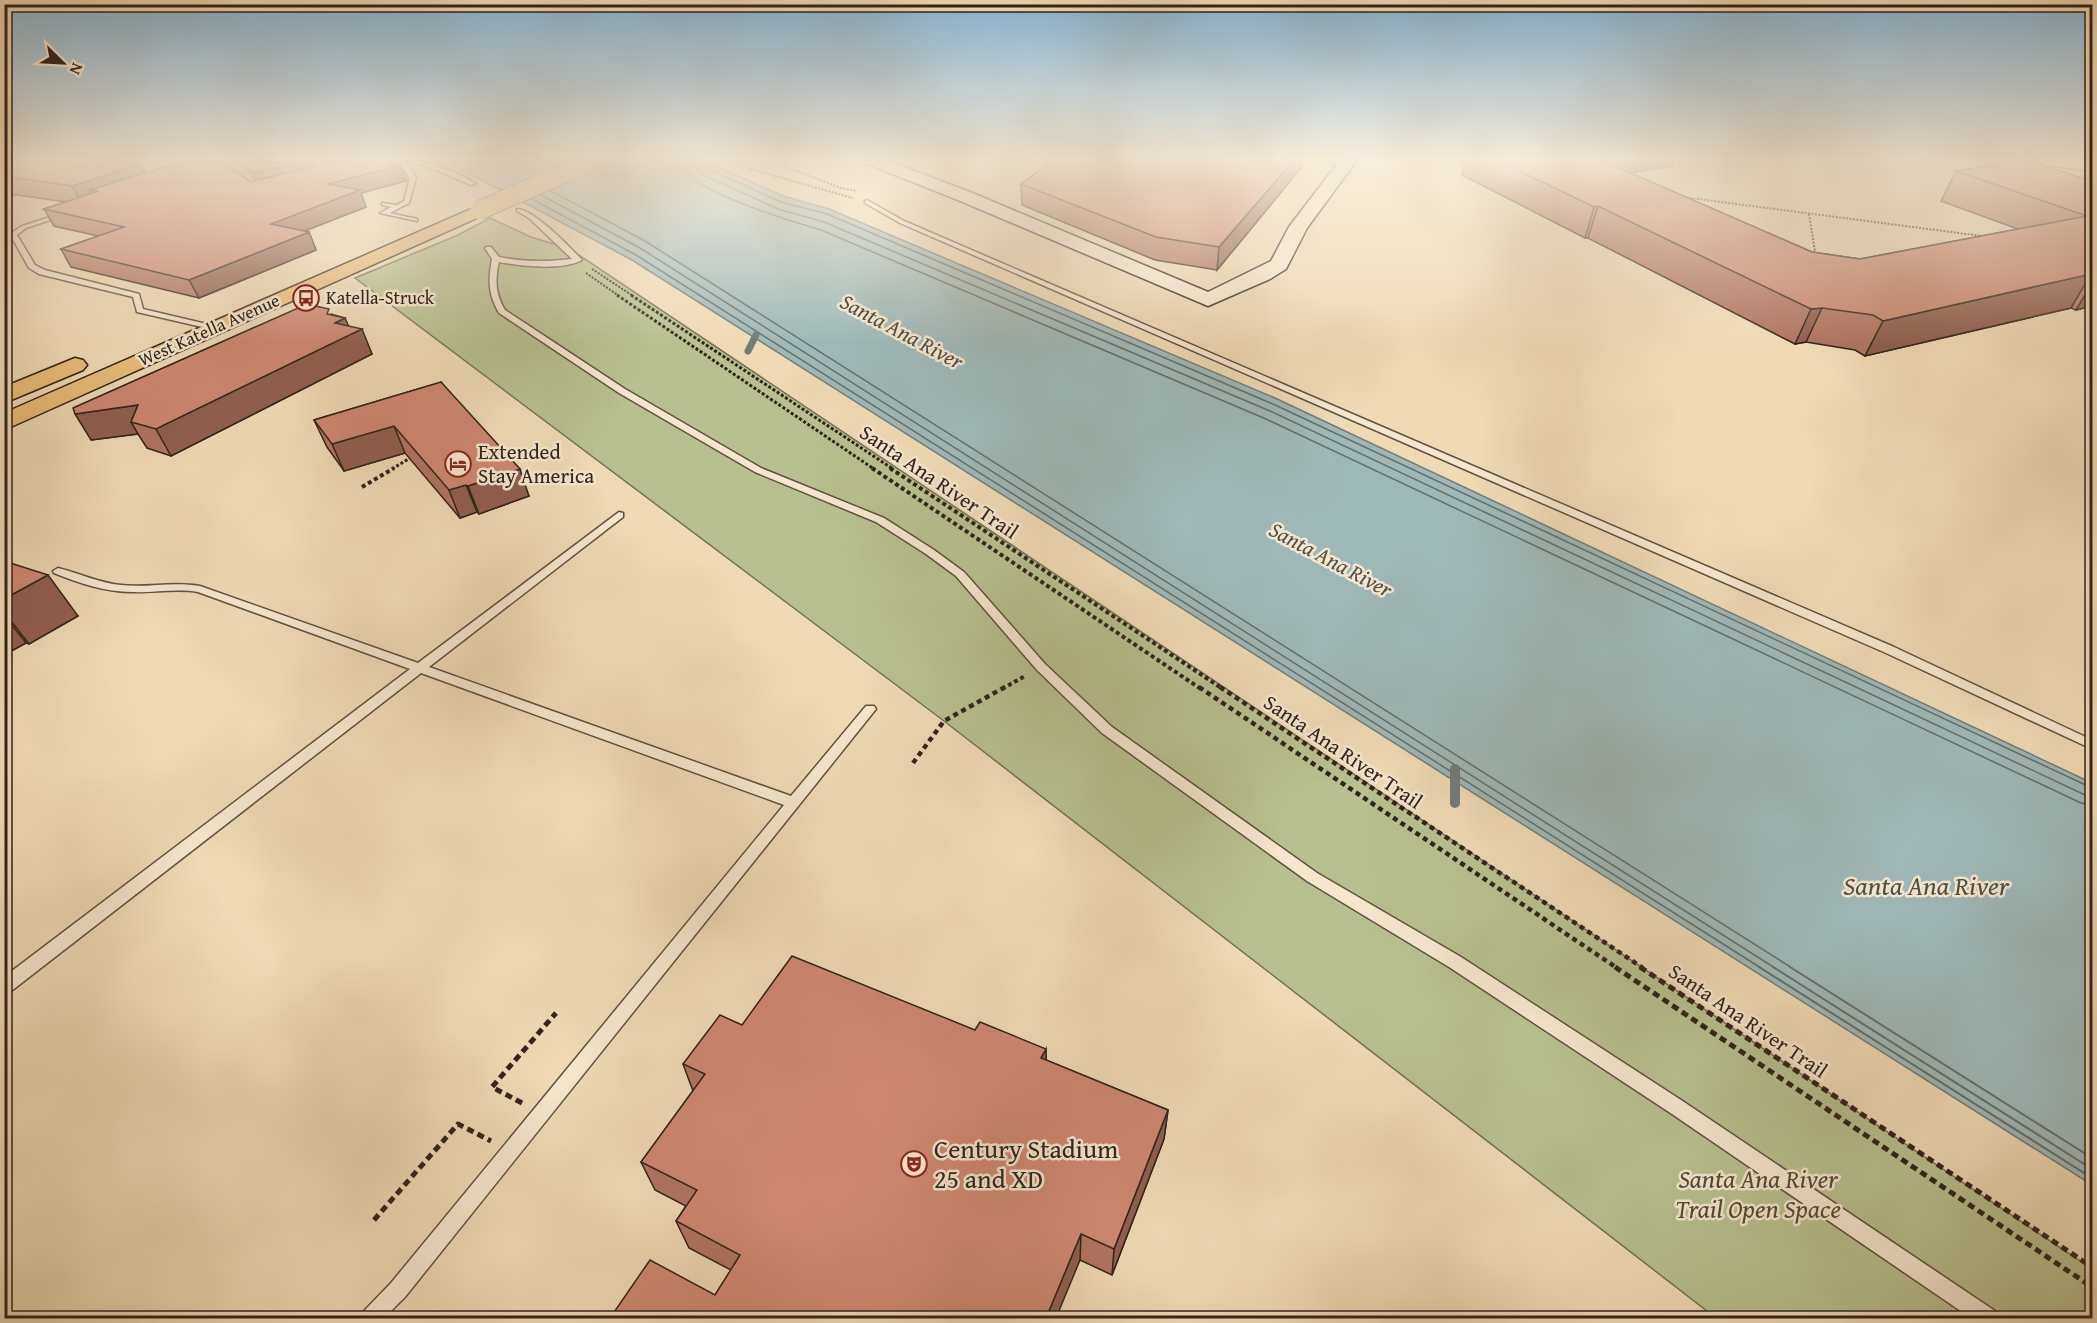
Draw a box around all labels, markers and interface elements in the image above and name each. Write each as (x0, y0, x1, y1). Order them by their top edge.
north arrow (33, 33, 93, 93)
text: N (63, 59, 90, 79)
bus stop icon: Katella-Struck (291, 283, 321, 313)
place label: Katella-Struck (326, 284, 435, 311)
water label: Santa Ana River (835, 285, 970, 377)
street label: West Katella Avenue (134, 286, 284, 373)
street label: Santa Ana River Trail (853, 417, 1025, 547)
place label: Extended Stay America (478, 436, 594, 491)
hotel icon: Extended Stay America (443, 449, 473, 479)
water label: Santa Ana River (1264, 513, 1399, 605)
street label: Santa Ana River Trail (1257, 687, 1429, 817)
water label: Santa Ana River (1843, 865, 2010, 905)
street label: Santa Ana River Trail (1662, 956, 1834, 1086)
place label: Century Stadium 25 and XD (934, 1129, 1118, 1198)
theatre icon: Century Stadium 25 and XD (899, 1149, 929, 1179)
park label: Santa Ana River Trail Open Space (1675, 1159, 1841, 1228)

